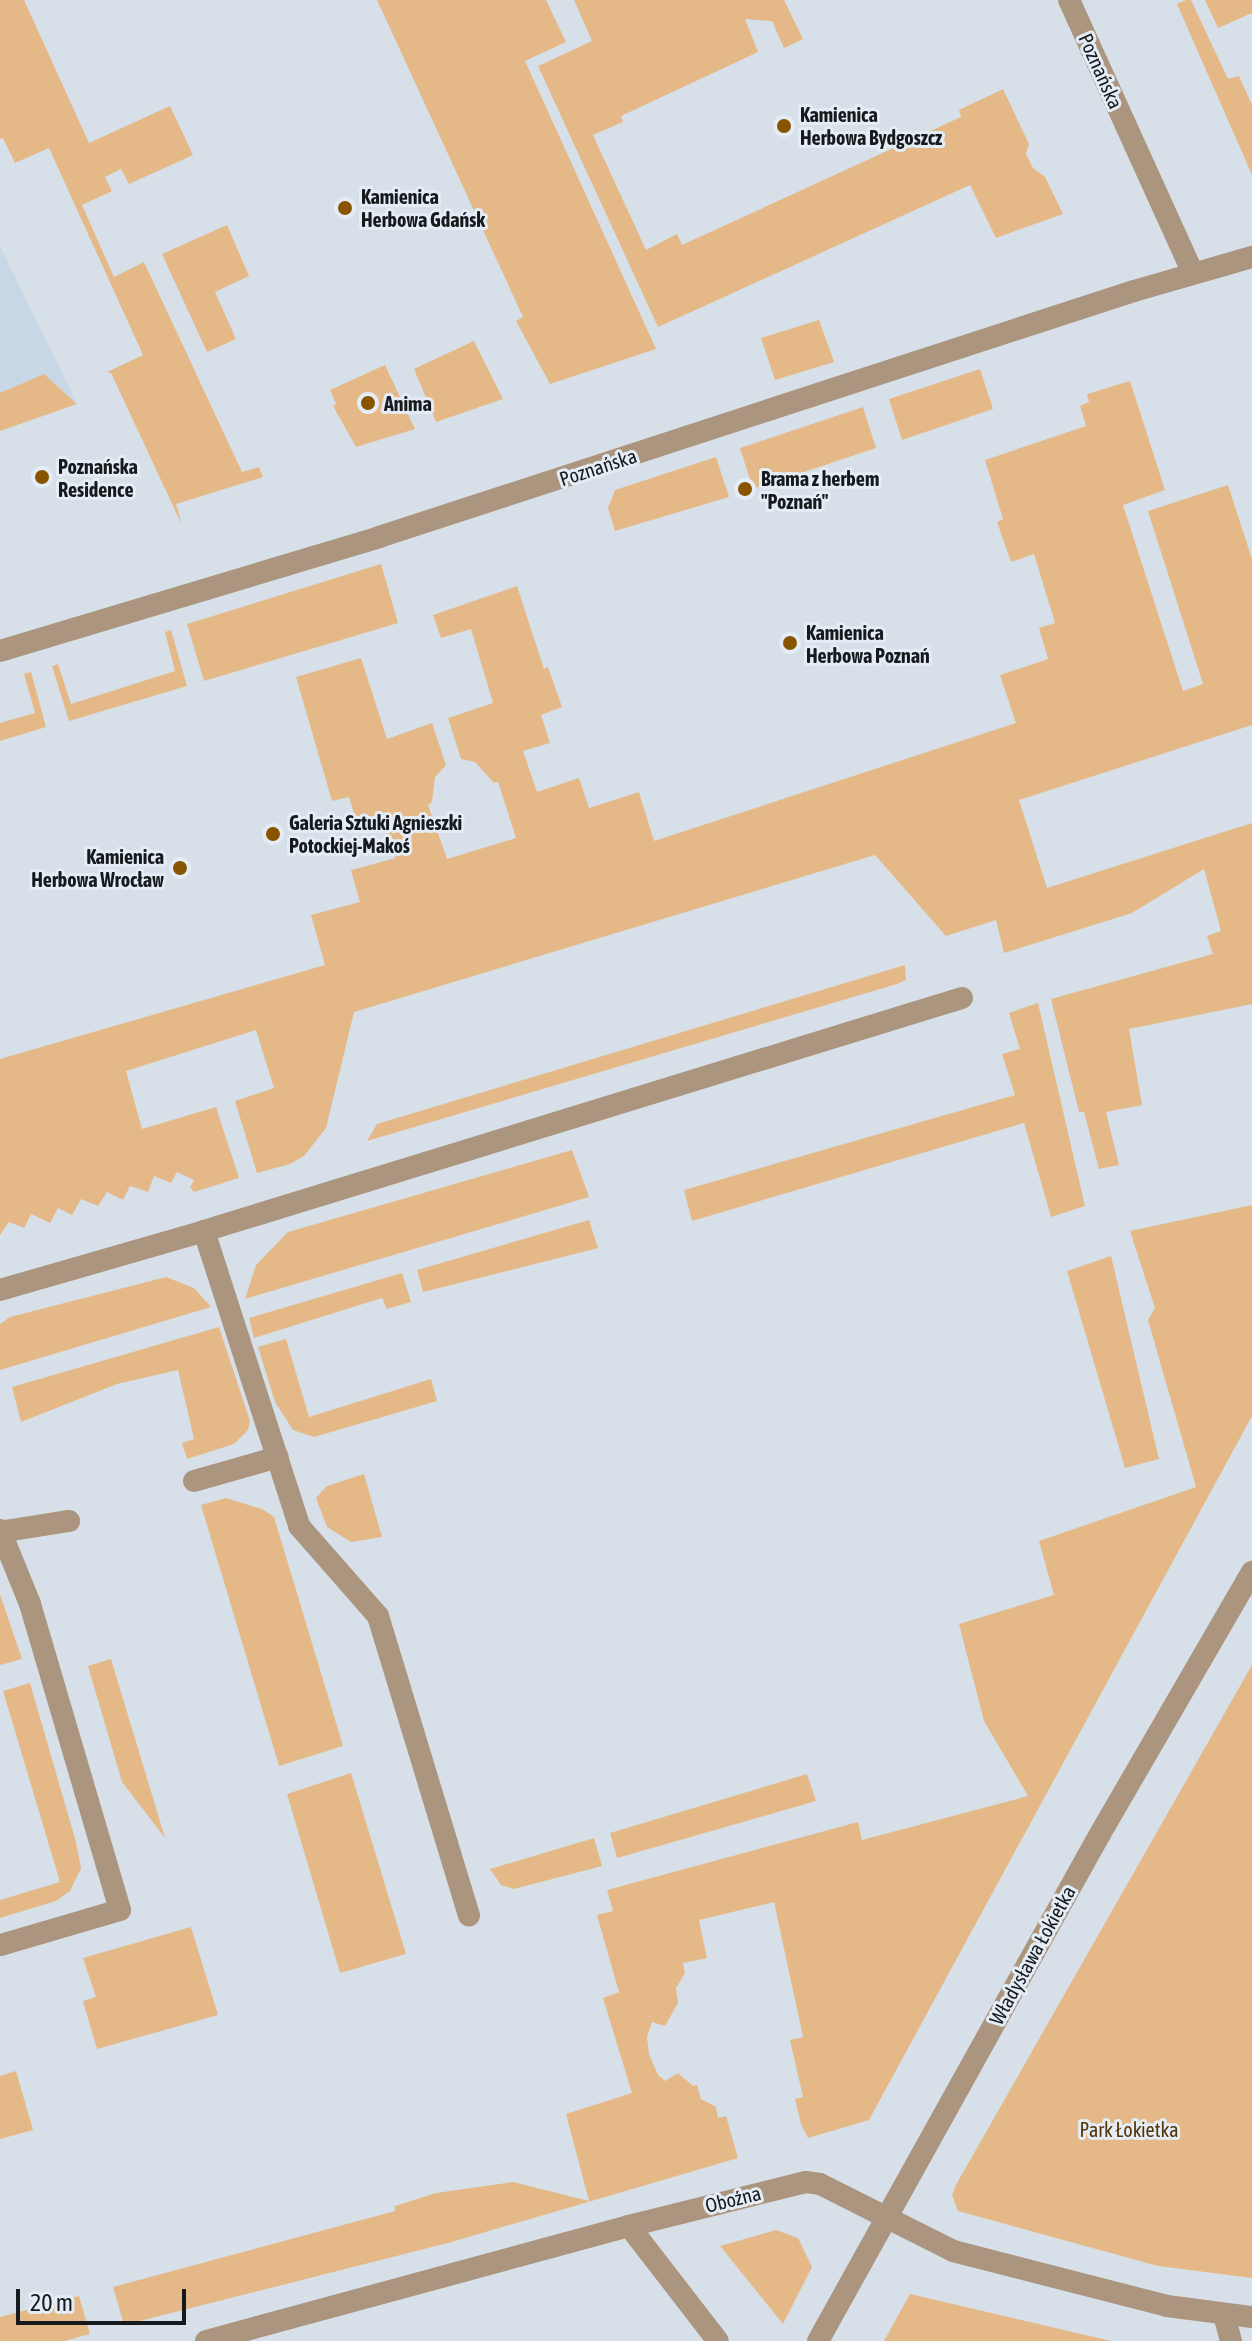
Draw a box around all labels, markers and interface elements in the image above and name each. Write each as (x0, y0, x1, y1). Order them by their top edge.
street label: Poznańska (1074, 30, 1128, 112)
place label: Kamienica Herbowa Bydgoszcz (800, 102, 942, 149)
marker: Kamienica Herbowa Bydgoszcz (775, 117, 793, 135)
place label: Kamienica Herbowa Gdańsk (361, 184, 485, 231)
marker: Kamienica Herbowa Gdańsk (336, 199, 354, 217)
place label: Anima (384, 391, 432, 415)
marker: Anima (359, 394, 377, 412)
street label: Poznańska (556, 443, 640, 491)
place label: Poznańska Residence (58, 454, 138, 501)
place label: Brama z herbem "Poznań" (761, 466, 879, 513)
marker: Poznańska Residence (33, 468, 51, 486)
marker: Brama z herbem "Poznań" (736, 480, 754, 498)
place label: Kamienica Herbowa Poznań (806, 620, 930, 667)
marker: Kamienica Herbowa Poznań (781, 634, 799, 652)
place label: Galeria Sztuki Agnieszki Potockiej-Makoś (289, 810, 462, 857)
marker: Galeria Sztuki Agnieszki Potockiej-Makoś (264, 825, 282, 843)
place label: Kamienica Herbowa Wrocław (31, 844, 164, 891)
marker: Kamienica Herbowa Wrocław (171, 859, 189, 877)
street label: Władysława Łokietka (984, 1881, 1080, 2029)
park label: Park Łokietka (1079, 2117, 1179, 2141)
street label: Oboźna (703, 2181, 763, 2217)
scale bar (20, 2273, 190, 2323)
text: 20 m (30, 2289, 73, 2316)

